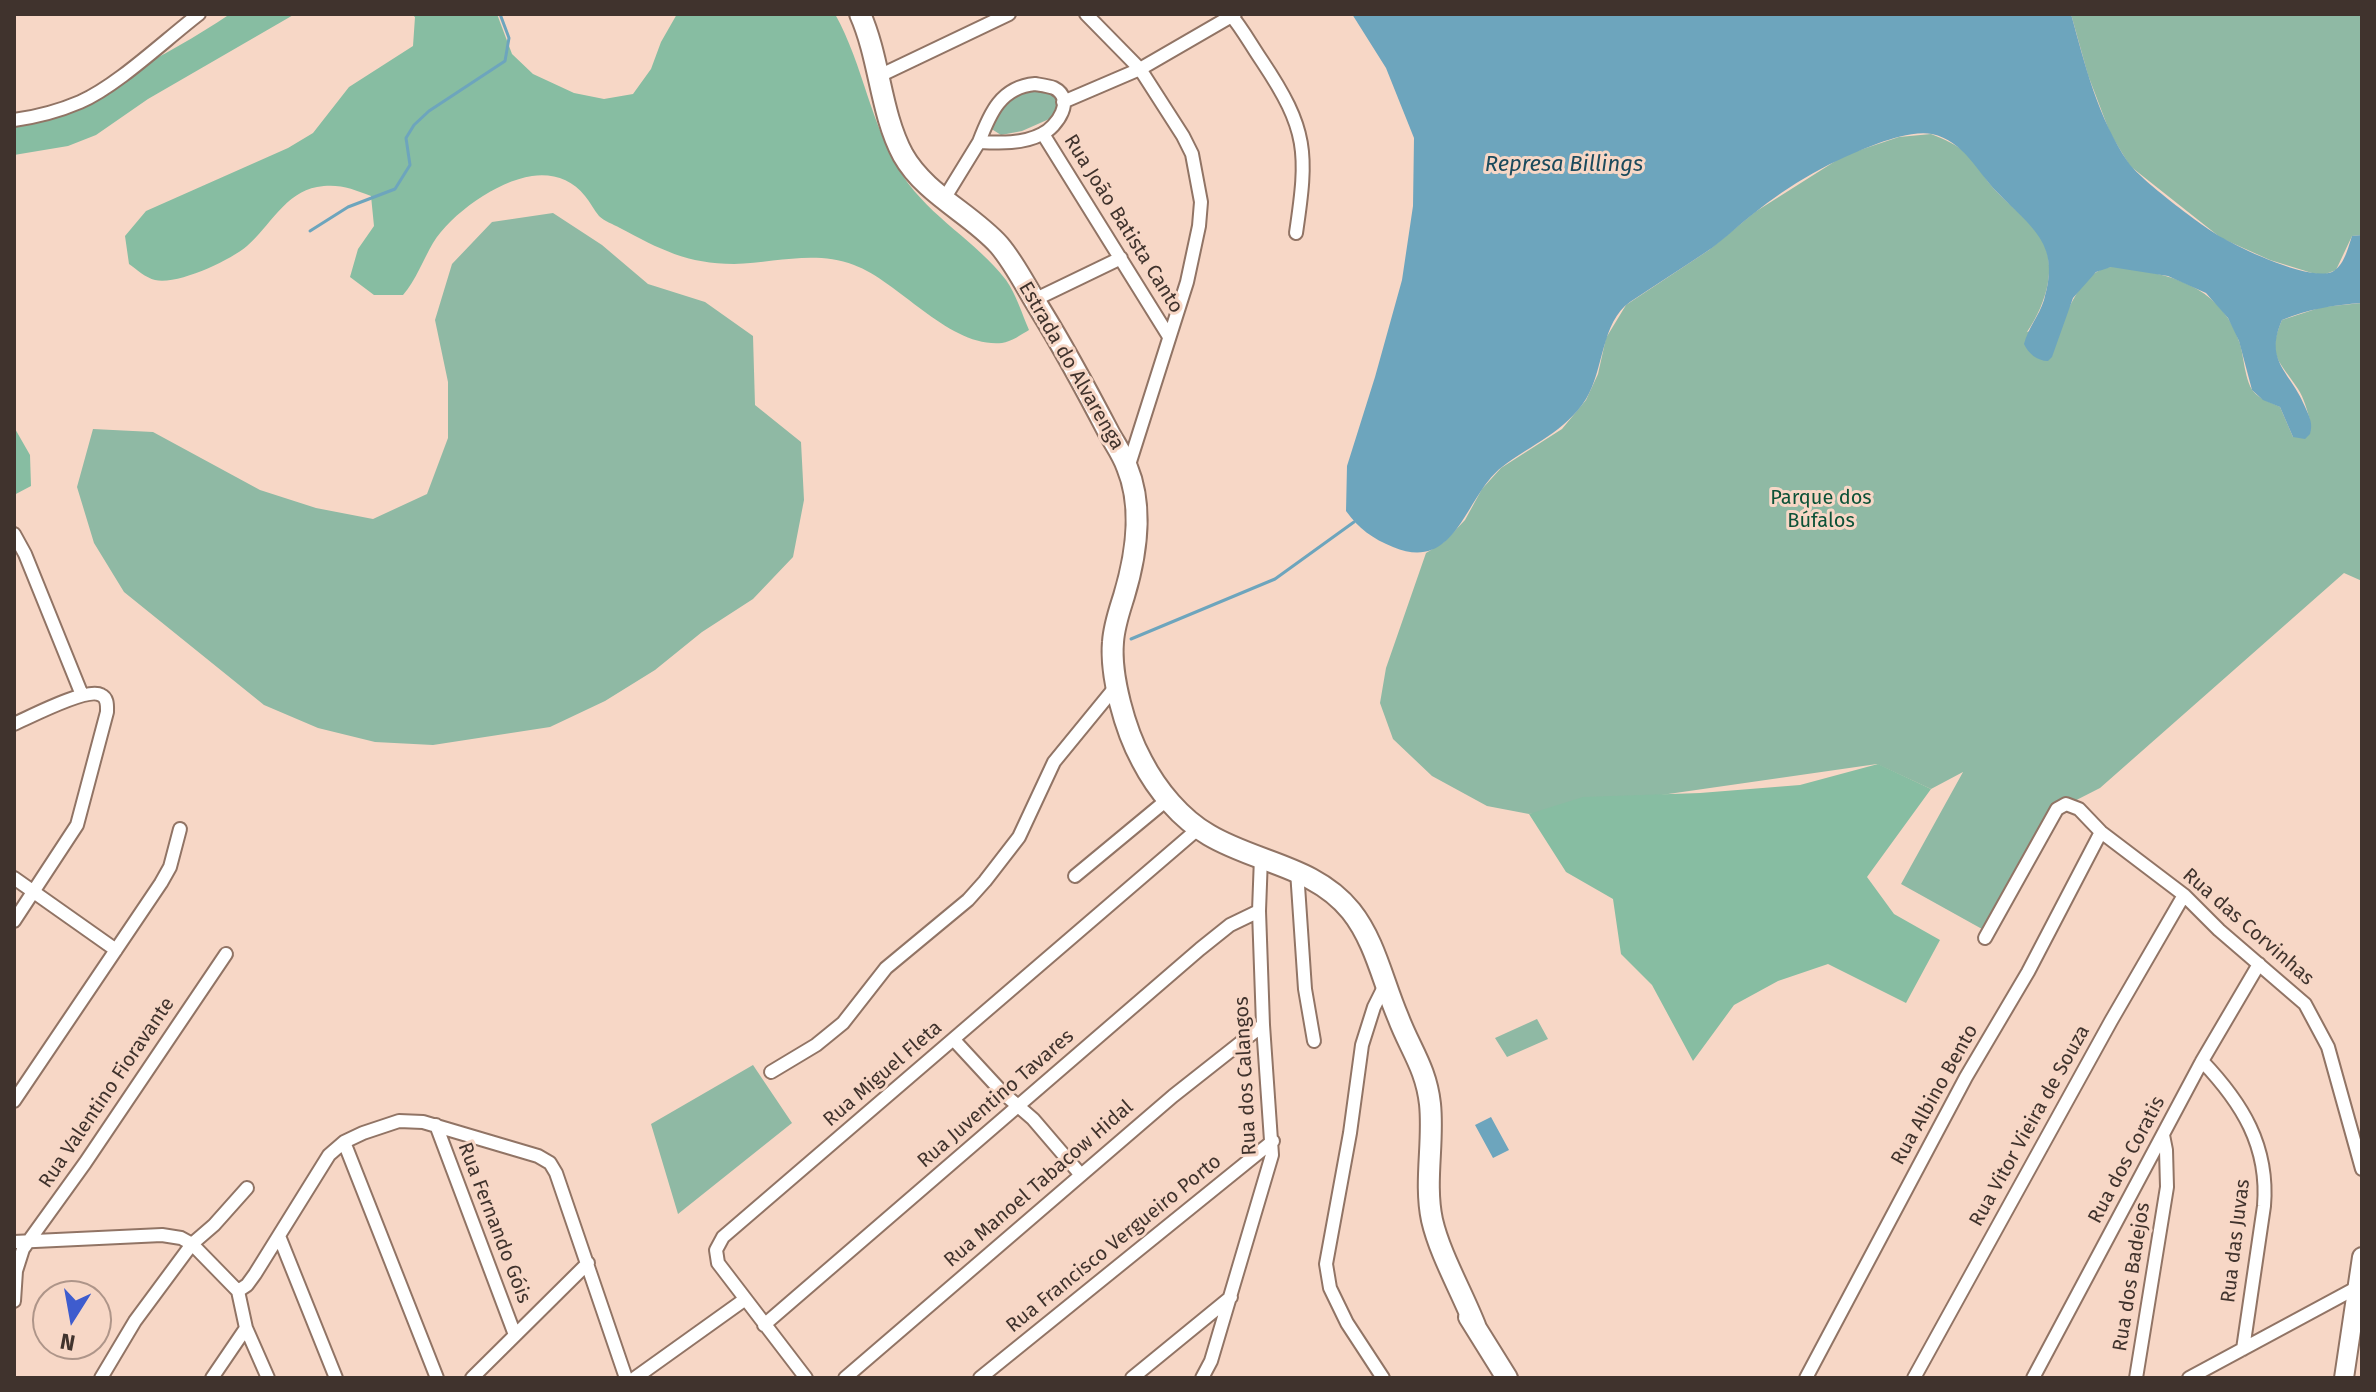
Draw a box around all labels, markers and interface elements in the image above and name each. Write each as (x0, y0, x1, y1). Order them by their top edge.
street label: Rua João Batista Canto (1058, 130, 1188, 318)
water label: Represa Billings (1485, 152, 1643, 178)
street label: Estrada do Alvarenga (1013, 278, 1129, 454)
park label: Parque dos Búfalos (1770, 486, 1872, 533)
street label: Rua das Corvinhas (2177, 863, 2319, 991)
street label: Rua Valentino Fioravante (34, 993, 180, 1193)
street label: Rua dos Calangos (1230, 996, 1262, 1156)
street label: Rua Miguel Fleta (819, 1016, 947, 1132)
street label: Rua Albino Bento (1886, 1021, 1984, 1169)
street label: Rua Vitor Vieira de Souza (1965, 1021, 2095, 1231)
street label: Rua Juventino Tavares (913, 1025, 1079, 1173)
street label: Rua dos Coratis (2083, 1092, 2171, 1228)
street label: Rua Manoel Tabacow Hidal (939, 1095, 1139, 1273)
street label: Rua Fernando Góis (452, 1139, 536, 1307)
street label: Rua Francisco Vergueiro Porto (1002, 1150, 1226, 1338)
street label: Rua das Juvas (2217, 1178, 2255, 1304)
street label: Rua dos Badejos (2108, 1201, 2156, 1353)
north arrow (32, 1280, 112, 1360)
text: N (58, 1327, 77, 1357)

